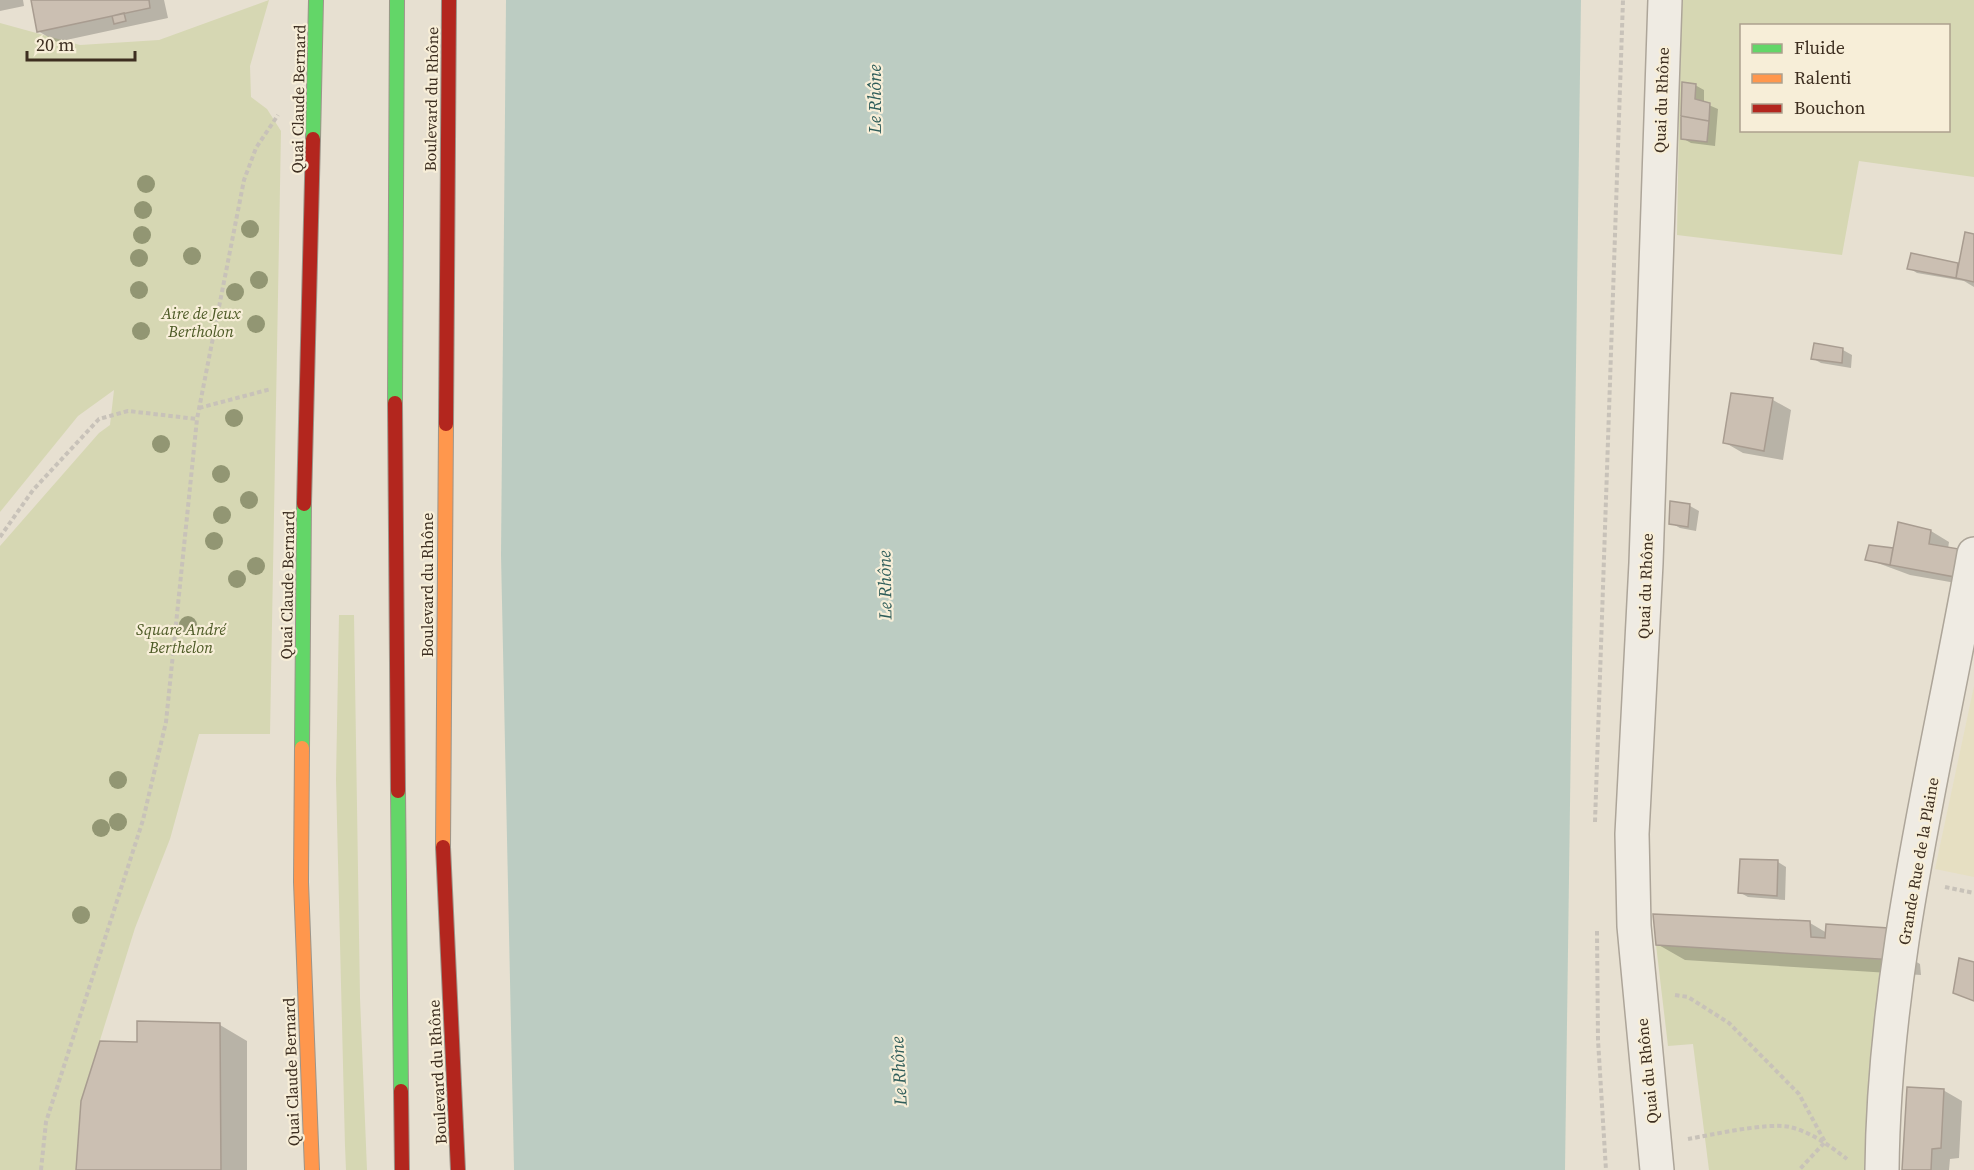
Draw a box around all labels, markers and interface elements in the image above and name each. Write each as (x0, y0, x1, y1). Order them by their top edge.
scale bar (27, 24, 135, 62)
street label: Quai Claude Bernard (286, 24, 310, 174)
legend (1740, 24, 1950, 132)
street label: Boulevard du Rhône (419, 26, 443, 172)
text: 20 m (36, 32, 74, 57)
text: Fluide (1794, 35, 1845, 60)
street label: Quai du Rhône (1648, 47, 1674, 153)
water label: Le Rhône (862, 64, 887, 135)
text: Ralenti (1794, 65, 1851, 90)
text: Bouchon (1794, 95, 1866, 120)
park label: Aire de Jeux Bertholon (160, 302, 241, 342)
street label: Quai Claude Bernard (275, 510, 299, 660)
street label: Boulevard du Rhône (416, 513, 438, 657)
street label: Quai du Rhône (1632, 533, 1658, 639)
water label: Le Rhône (871, 550, 898, 621)
park label: Square André Berthelon (136, 618, 227, 658)
street label: Grande Rue de la Plaine (1892, 775, 1944, 947)
street label: Quai Claude Bernard (277, 997, 305, 1147)
street label: Boulevard du Rhône (422, 999, 452, 1145)
street label: Quai du Rhône (1631, 1017, 1663, 1125)
water label: Le Rhône (884, 1035, 913, 1107)

